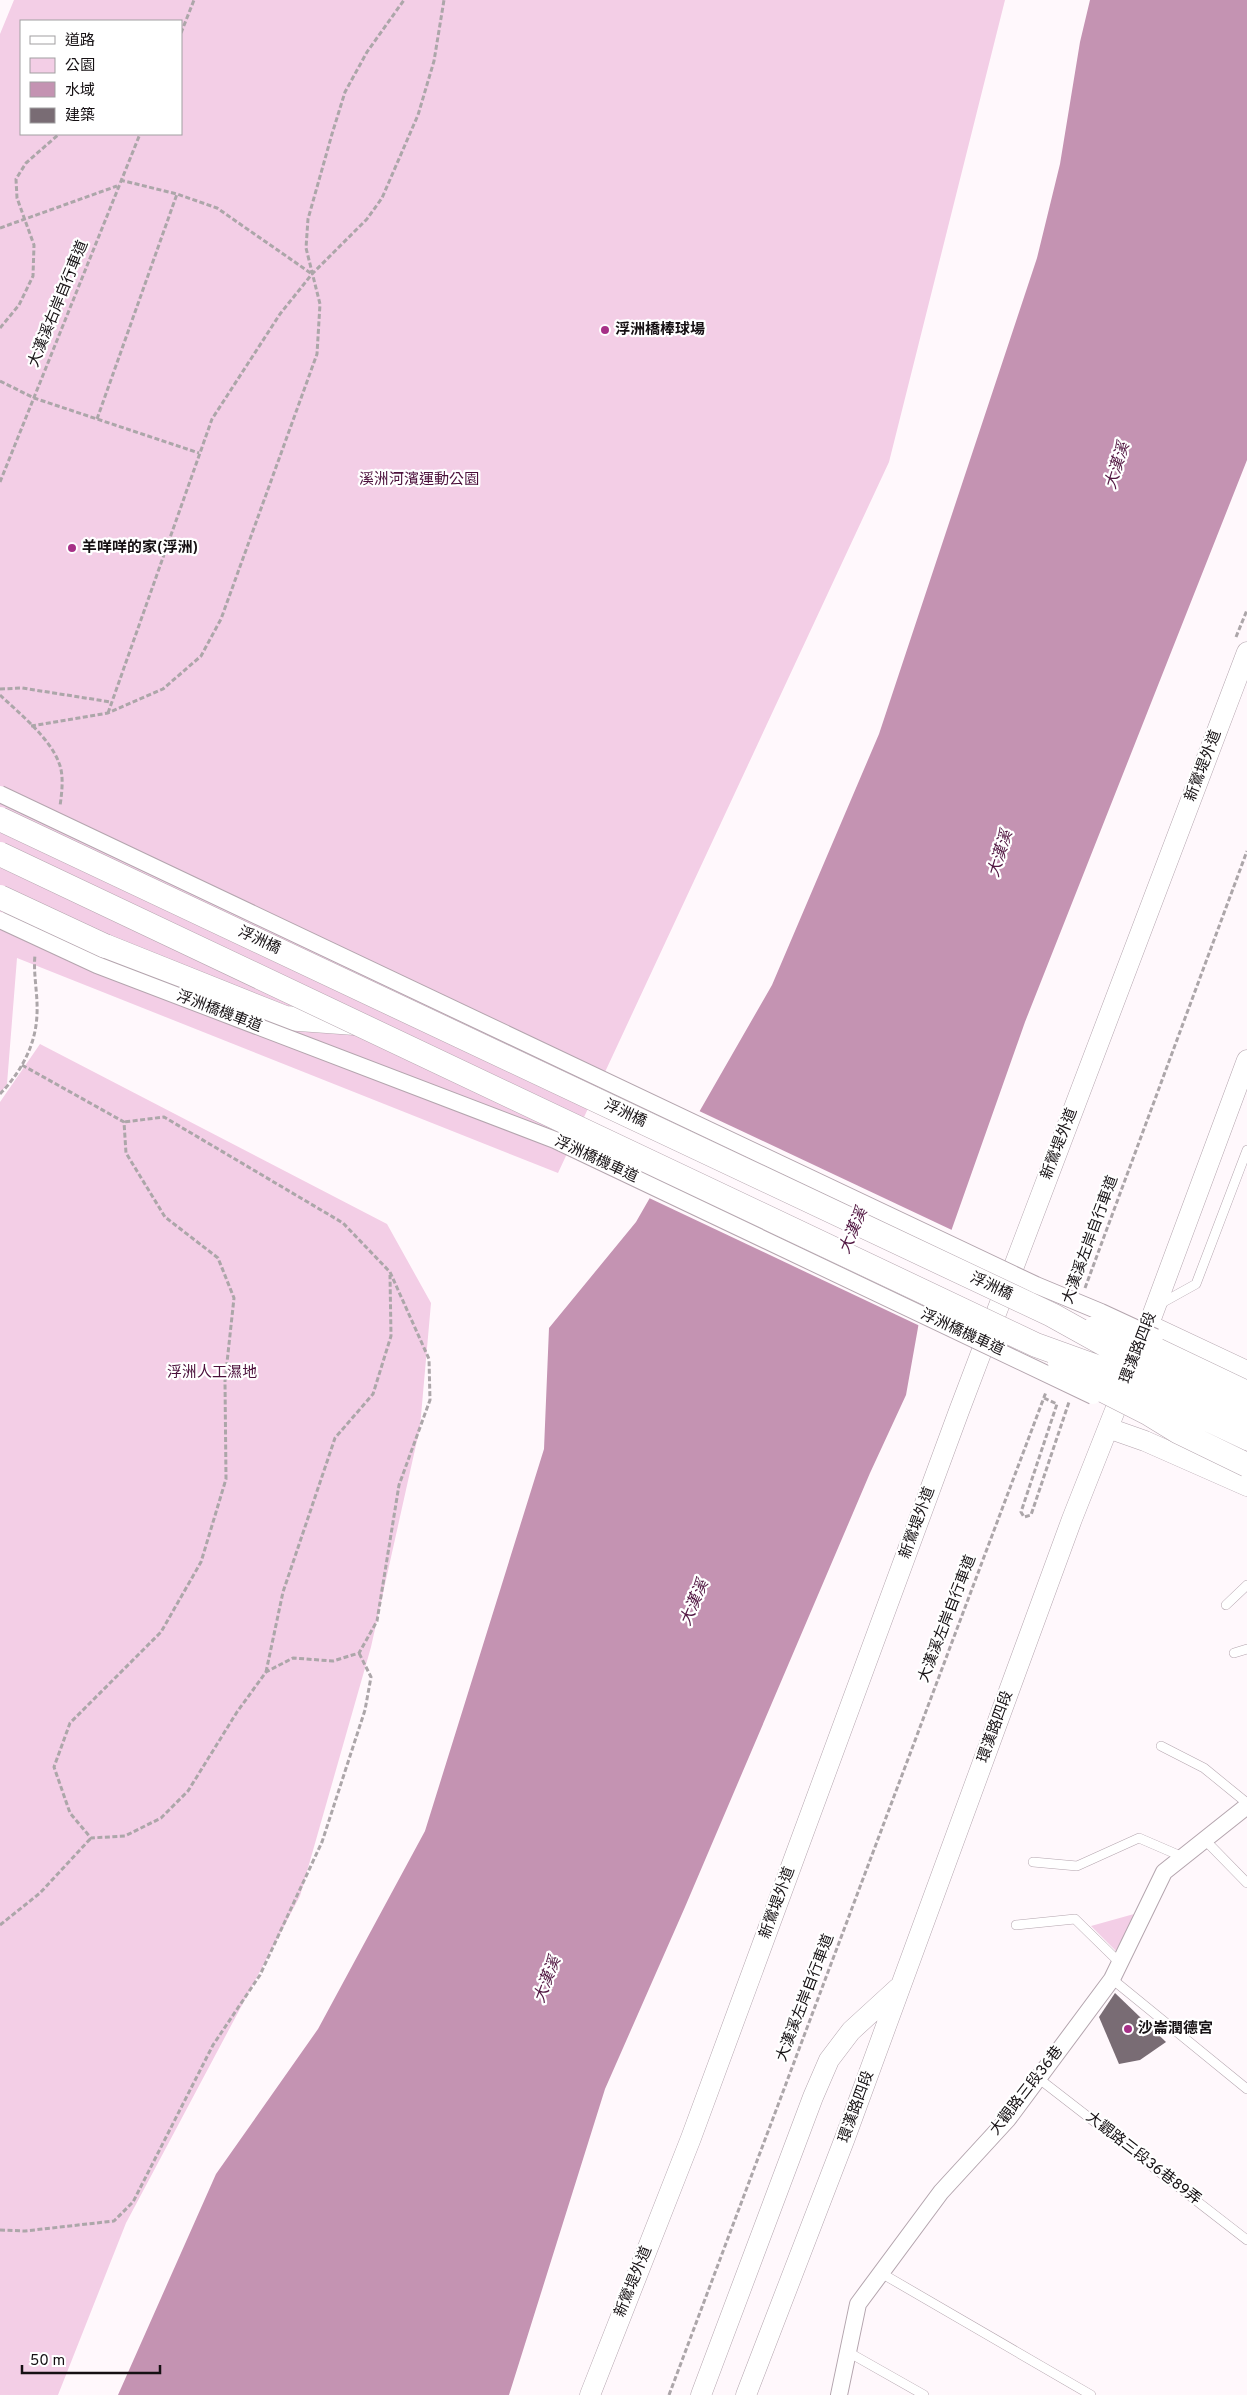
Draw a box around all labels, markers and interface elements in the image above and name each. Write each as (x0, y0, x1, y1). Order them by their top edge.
legend (20, 20, 182, 135)
text: 道路 (65, 32, 95, 51)
text: 公園 (65, 57, 95, 76)
text: 水域 (65, 82, 95, 101)
text: 建築 (65, 107, 95, 126)
street label: 大漢溪右岸自行車道 (25, 238, 93, 370)
place label: 浮洲橋棒球場 (615, 321, 705, 340)
marker: 浮洲橋棒球場 (599, 324, 611, 336)
water label: 大漢溪 (1101, 438, 1135, 492)
park label: 溪洲河濱運動公園 (359, 470, 479, 490)
place label: 羊咩咩的家(浮洲) (82, 539, 198, 558)
marker: 羊咩咩的家(浮洲) (66, 542, 78, 554)
street label: 新鶯堤外道 (1182, 728, 1226, 804)
water label: 大漢溪 (984, 826, 1018, 880)
street label: 浮洲橋 (235, 922, 284, 959)
street label: 浮洲橋機車道 (174, 986, 265, 1037)
street label: 浮洲橋 (601, 1095, 650, 1132)
street label: 新鶯堤外道 (1038, 1106, 1082, 1182)
street label: 浮洲橋機車道 (551, 1131, 641, 1188)
street label: 大漢溪左岸自行車道 (1059, 1173, 1123, 1307)
water label: 大漢溪 (835, 1203, 873, 1257)
street label: 浮洲橋 (967, 1268, 1016, 1305)
street label: 浮洲橋機車道 (917, 1304, 1007, 1361)
street label: 環漢路四段 (1117, 1310, 1161, 1386)
park label: 浮洲人工濕地 (167, 1363, 257, 1383)
street label: 新鶯堤外道 (896, 1485, 940, 1561)
street label: 大漢溪左岸自行車道 (915, 1553, 981, 1685)
water label: 大漢溪 (676, 1575, 714, 1629)
street label: 環漢路四段 (974, 1689, 1018, 1765)
street label: 新鶯堤外道 (756, 1865, 800, 1941)
street label: 大漢溪左岸自行車道 (773, 1932, 839, 2064)
water label: 大漢溪 (530, 1952, 567, 2006)
place label: 沙崙潤德宮 (1138, 2019, 1213, 2039)
marker: 沙崙潤德宮 (1122, 2023, 1134, 2035)
street label: 大觀路三段36巷 (986, 2043, 1068, 2139)
street label: 環漢路四段 (835, 2069, 879, 2145)
street label: 大觀路三段36巷89弄 (1082, 2108, 1204, 2210)
street label: 新鶯堤外道 (611, 2244, 657, 2320)
scale bar (22, 2342, 160, 2374)
text: 50 m (30, 2352, 65, 2371)

